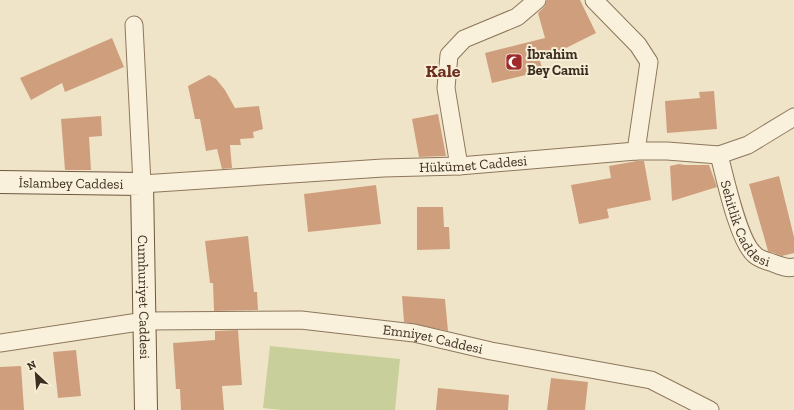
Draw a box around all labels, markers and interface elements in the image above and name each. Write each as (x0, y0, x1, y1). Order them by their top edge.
place label: İbrahim Bey Camii (527, 46, 589, 79)
mosque icon: İbrahim Bey Camii (504, 52, 524, 72)
district label: Kale (425, 60, 461, 82)
street label: Hükümet Caddesi (419, 152, 528, 176)
street label: İslambey Caddesi (18, 174, 124, 192)
street label: Sehitlik Caddesi (717, 178, 772, 270)
street label: Cumhuriyet Caddesi (134, 235, 154, 359)
street label: Emniyet Caddesi (382, 321, 485, 357)
north arrow (16, 354, 56, 394)
text: N (25, 358, 39, 373)

